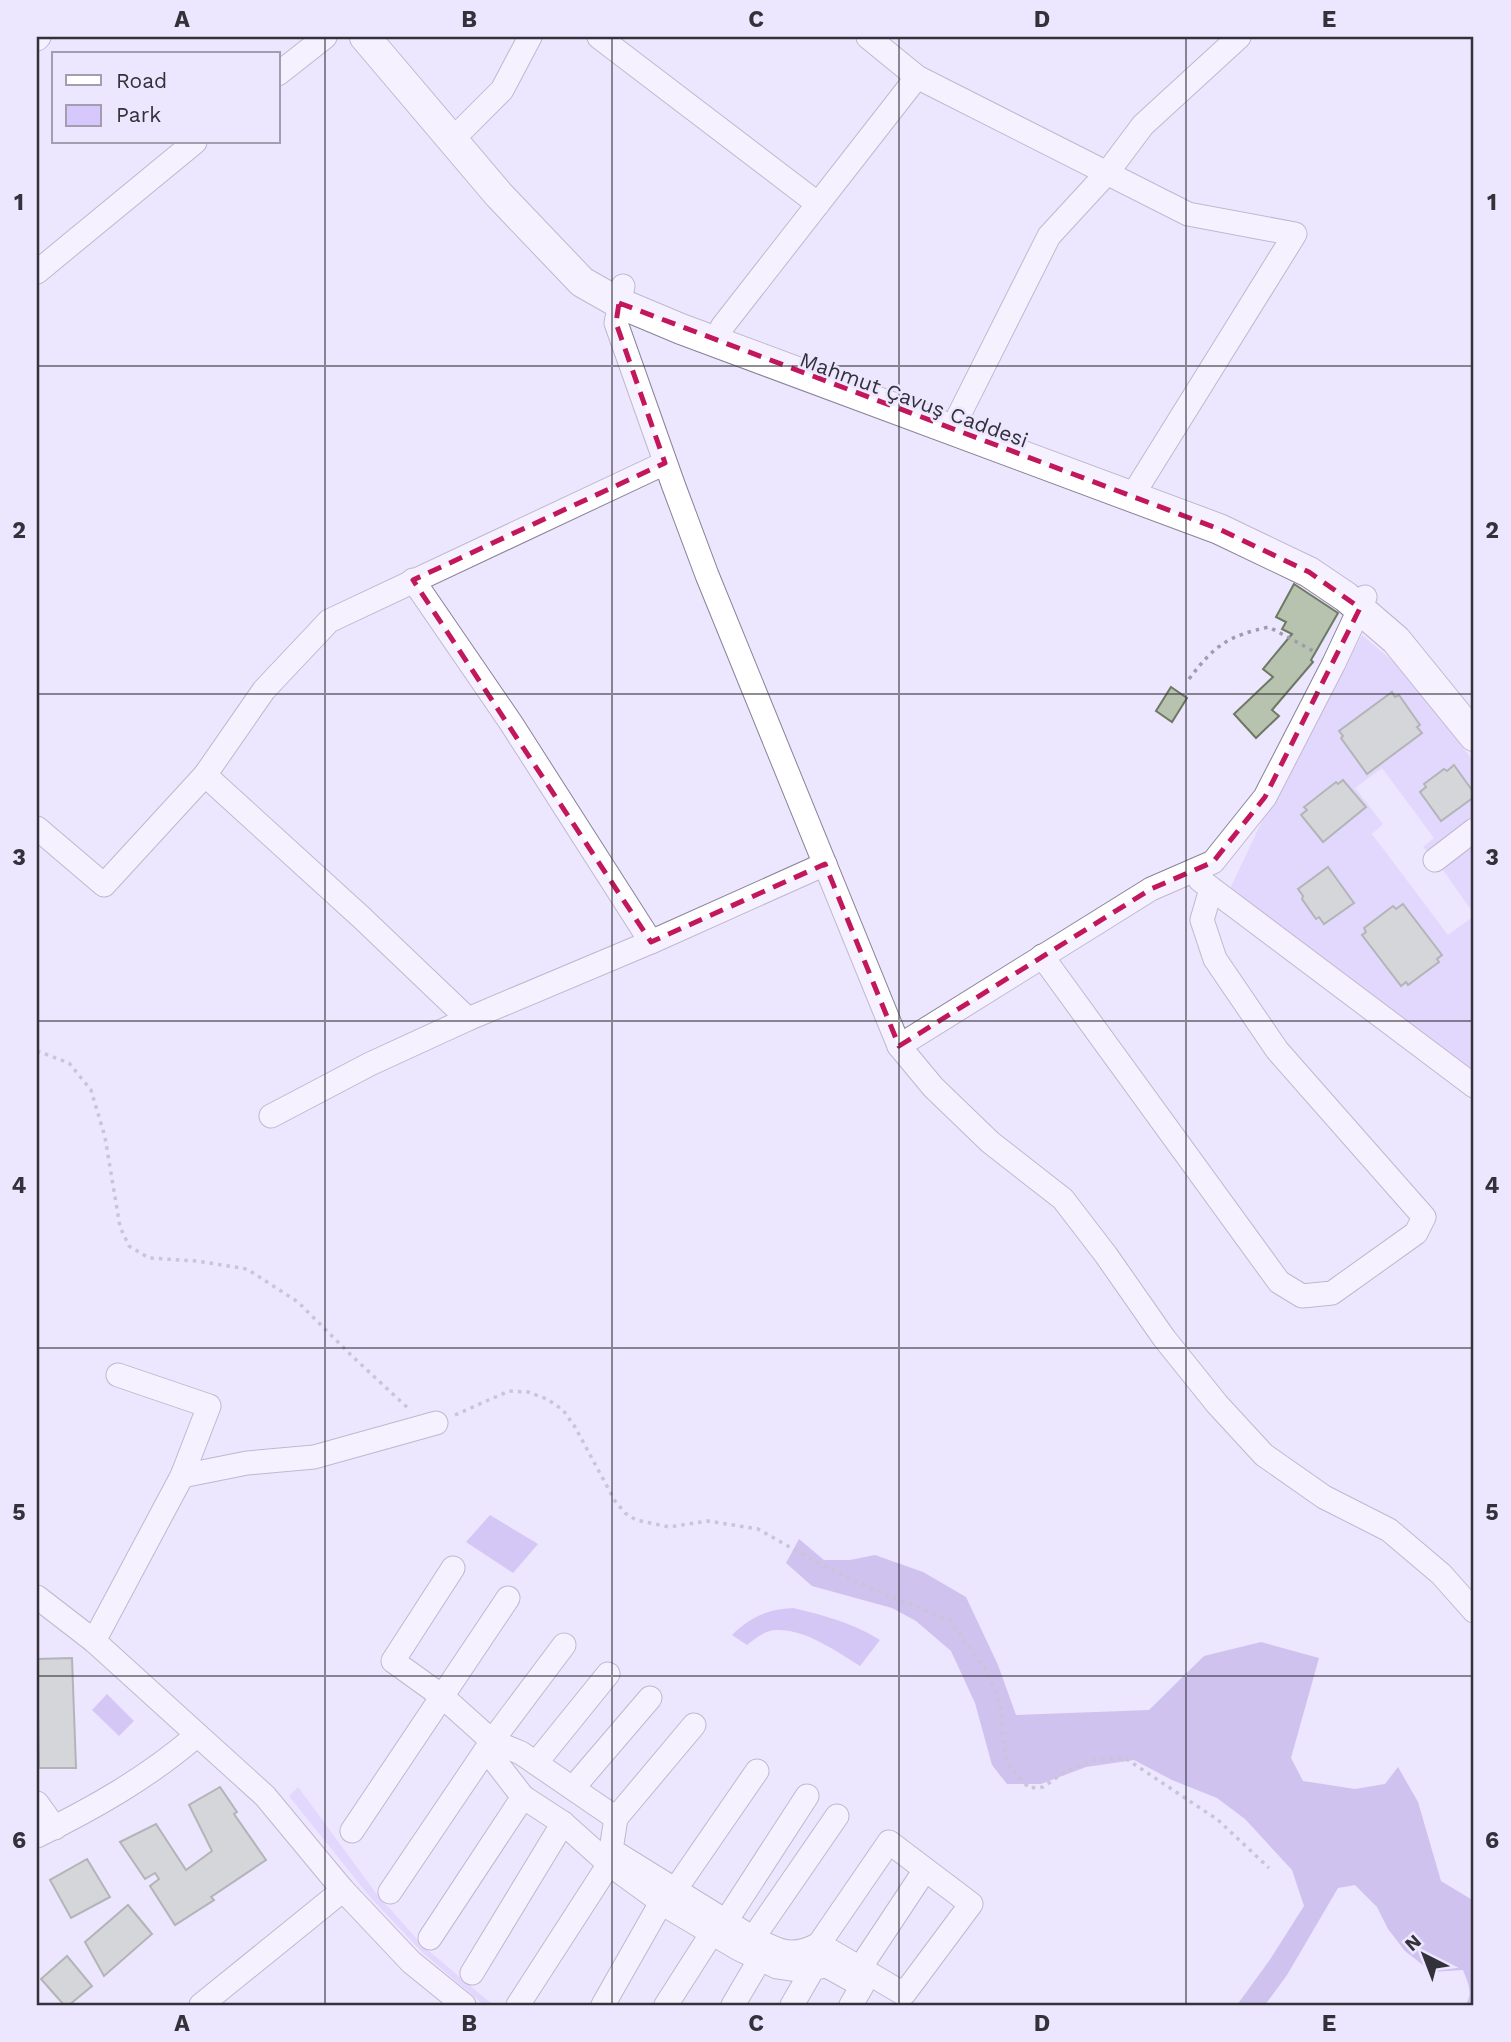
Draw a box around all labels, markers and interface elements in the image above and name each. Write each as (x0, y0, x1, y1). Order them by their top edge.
text: A (174, 6, 190, 33)
text: B (461, 6, 477, 33)
text: C (748, 6, 764, 33)
text: D (1034, 6, 1050, 33)
text: E (1322, 6, 1336, 33)
legend (52, 52, 280, 144)
text: Road (116, 68, 167, 93)
text: Park (116, 102, 161, 127)
text: 1 (14, 189, 24, 216)
text: 1 (1487, 189, 1497, 216)
street label: Mahmut Çavuş Caddesi (797, 347, 1032, 453)
text: 2 (12, 517, 26, 544)
text: 2 (1485, 517, 1499, 544)
text: 3 (12, 844, 26, 871)
text: 3 (1485, 844, 1499, 871)
text: 4 (12, 1172, 27, 1199)
text: 4 (1485, 1172, 1500, 1199)
text: 5 (12, 1499, 26, 1526)
text: 5 (1485, 1499, 1499, 1526)
text: 6 (12, 1827, 26, 1854)
text: 6 (1485, 1827, 1499, 1854)
north arrow (1388, 1920, 1458, 1990)
text: N (1400, 1929, 1426, 1956)
text: A (174, 2010, 190, 2037)
text: B (461, 2010, 477, 2037)
text: C (748, 2010, 764, 2037)
text: D (1034, 2010, 1050, 2037)
text: E (1322, 2010, 1336, 2037)

